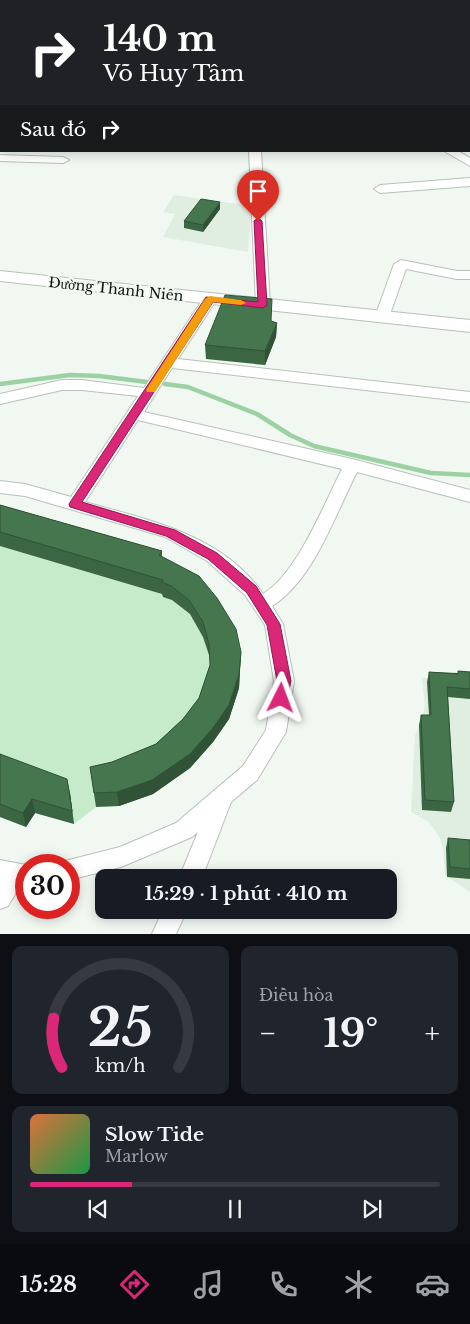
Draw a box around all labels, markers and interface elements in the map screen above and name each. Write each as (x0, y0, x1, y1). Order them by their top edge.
text: 140 m (103, 17, 216, 60)
icon: right (20, 20, 85, 85)
text: Võ Huy Tâm (103, 60, 244, 87)
icon: right (96, 115, 124, 143)
text: Sau đó (20, 118, 86, 141)
pin (237, 170, 279, 221)
icon: arrive (244, 177, 272, 205)
street label: Đường Thanh Niên (48, 273, 185, 305)
position arrow (254, 671, 306, 723)
speed limit sign: 30 (15, 854, 80, 919)
text: 15:29 · 1 phút · 410 m (144, 882, 348, 905)
text: Điều hòa (259, 985, 333, 1005)
text: 25 (88, 996, 153, 1060)
text: 19° (323, 1010, 378, 1057)
text: − (259, 1016, 277, 1051)
text: + (425, 1016, 440, 1051)
text: km/h (95, 1055, 146, 1077)
text: Slow Tide (105, 1123, 204, 1146)
text: Marlow (105, 1146, 168, 1166)
icon: previous (84, 1195, 112, 1223)
icon: pause (221, 1195, 249, 1223)
icon: next (358, 1195, 386, 1223)
icon: directions (117, 1267, 152, 1302)
icon: music (191, 1267, 226, 1302)
icon: phone (266, 1267, 301, 1302)
icon: climate (341, 1267, 376, 1302)
icon: car (415, 1267, 450, 1302)
text: 15:28 (20, 1271, 77, 1298)

